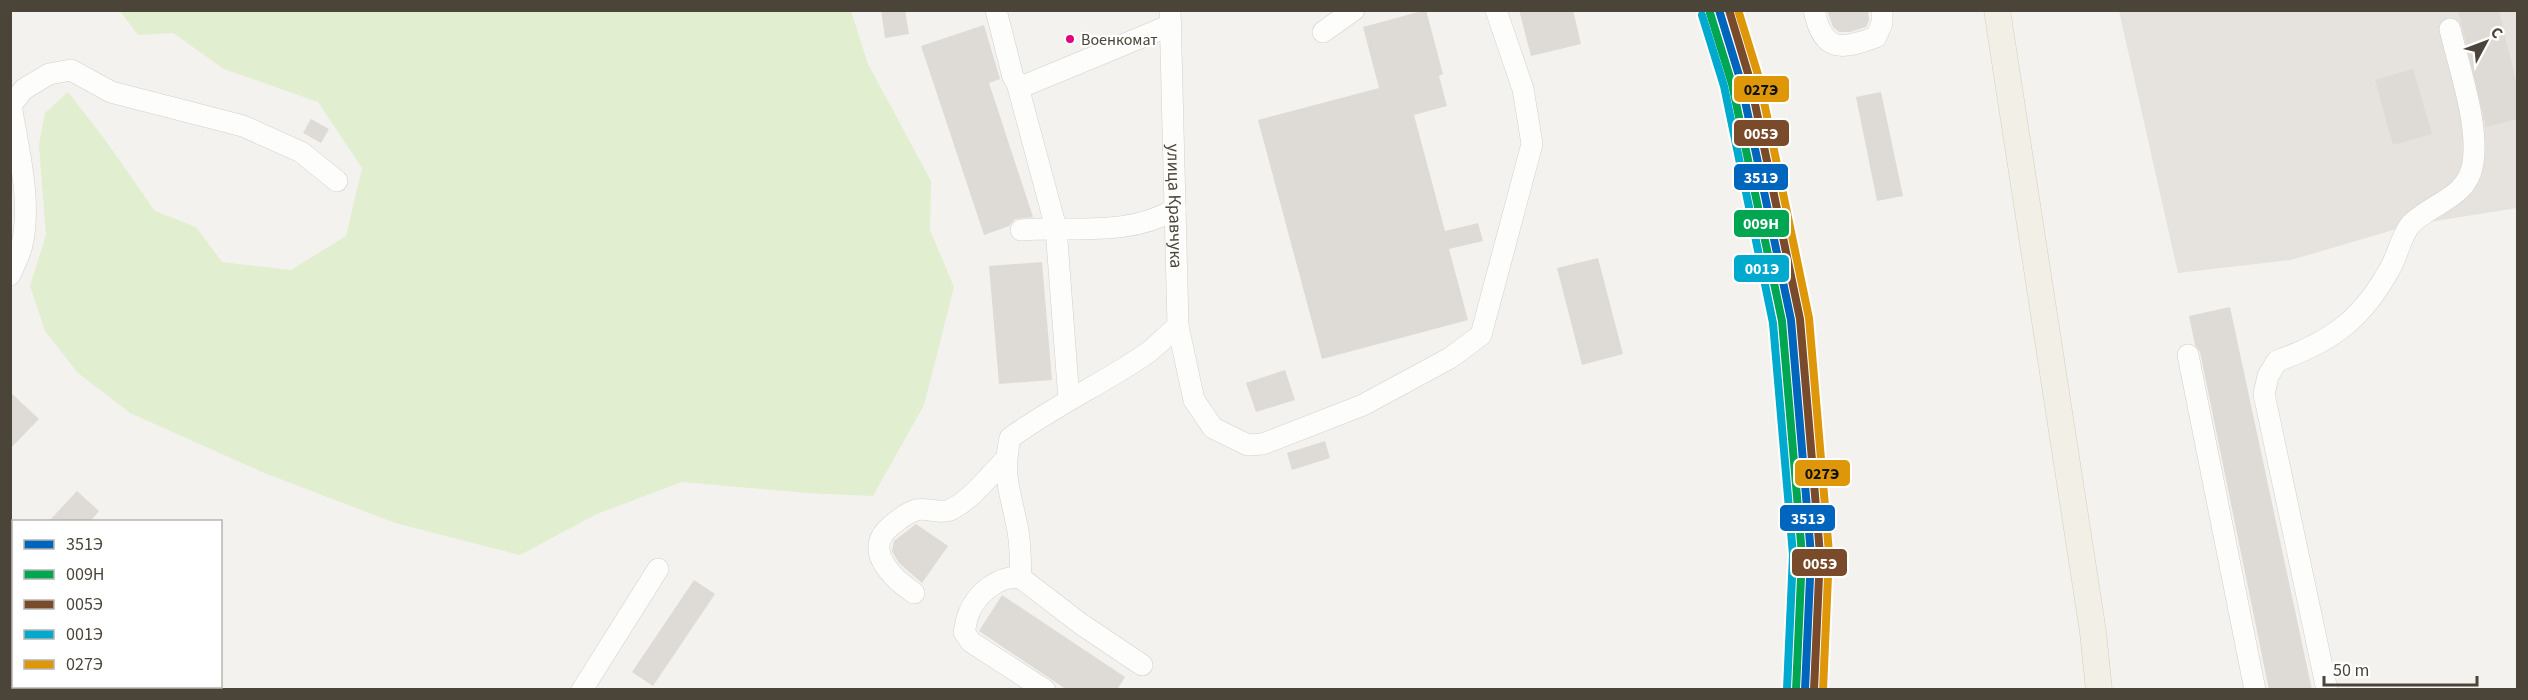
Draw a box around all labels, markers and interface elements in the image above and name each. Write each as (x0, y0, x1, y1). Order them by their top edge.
north arrow (2456, 12, 2516, 72)
text: С (2485, 22, 2508, 44)
place label: Военкомат (1081, 29, 1158, 51)
marker: Военкомат (1064, 33, 1076, 45)
line badge: 027Э (1733, 75, 1790, 103)
text: 027Э (1744, 79, 1778, 101)
line badge: 005Э (1733, 119, 1790, 147)
text: 005Э (1744, 123, 1778, 145)
street label: улица Кравчука (1160, 143, 1189, 268)
line badge: 351Э (1733, 163, 1789, 191)
text: 351Э (1744, 167, 1778, 189)
line badge: 009Н (1733, 209, 1790, 238)
text: 009Н (1743, 213, 1779, 235)
line badge: 001Э (1733, 254, 1790, 283)
text: 001Э (1745, 258, 1779, 280)
line badge: 027Э (1794, 459, 1851, 487)
text: 027Э (1805, 463, 1839, 485)
line badge: 351Э (1779, 504, 1836, 532)
text: 351Э (1791, 508, 1825, 530)
legend (12, 520, 222, 688)
text: 351Э (66, 532, 103, 557)
line badge: 005Э (1791, 548, 1848, 577)
text: 005Э (1803, 553, 1837, 575)
text: 009Н (66, 562, 105, 587)
text: 005Э (66, 592, 103, 617)
text: 001Э (66, 622, 103, 647)
scale bar (2324, 649, 2477, 687)
text: 027Э (66, 652, 103, 677)
text: 50 m (2333, 658, 2369, 683)

